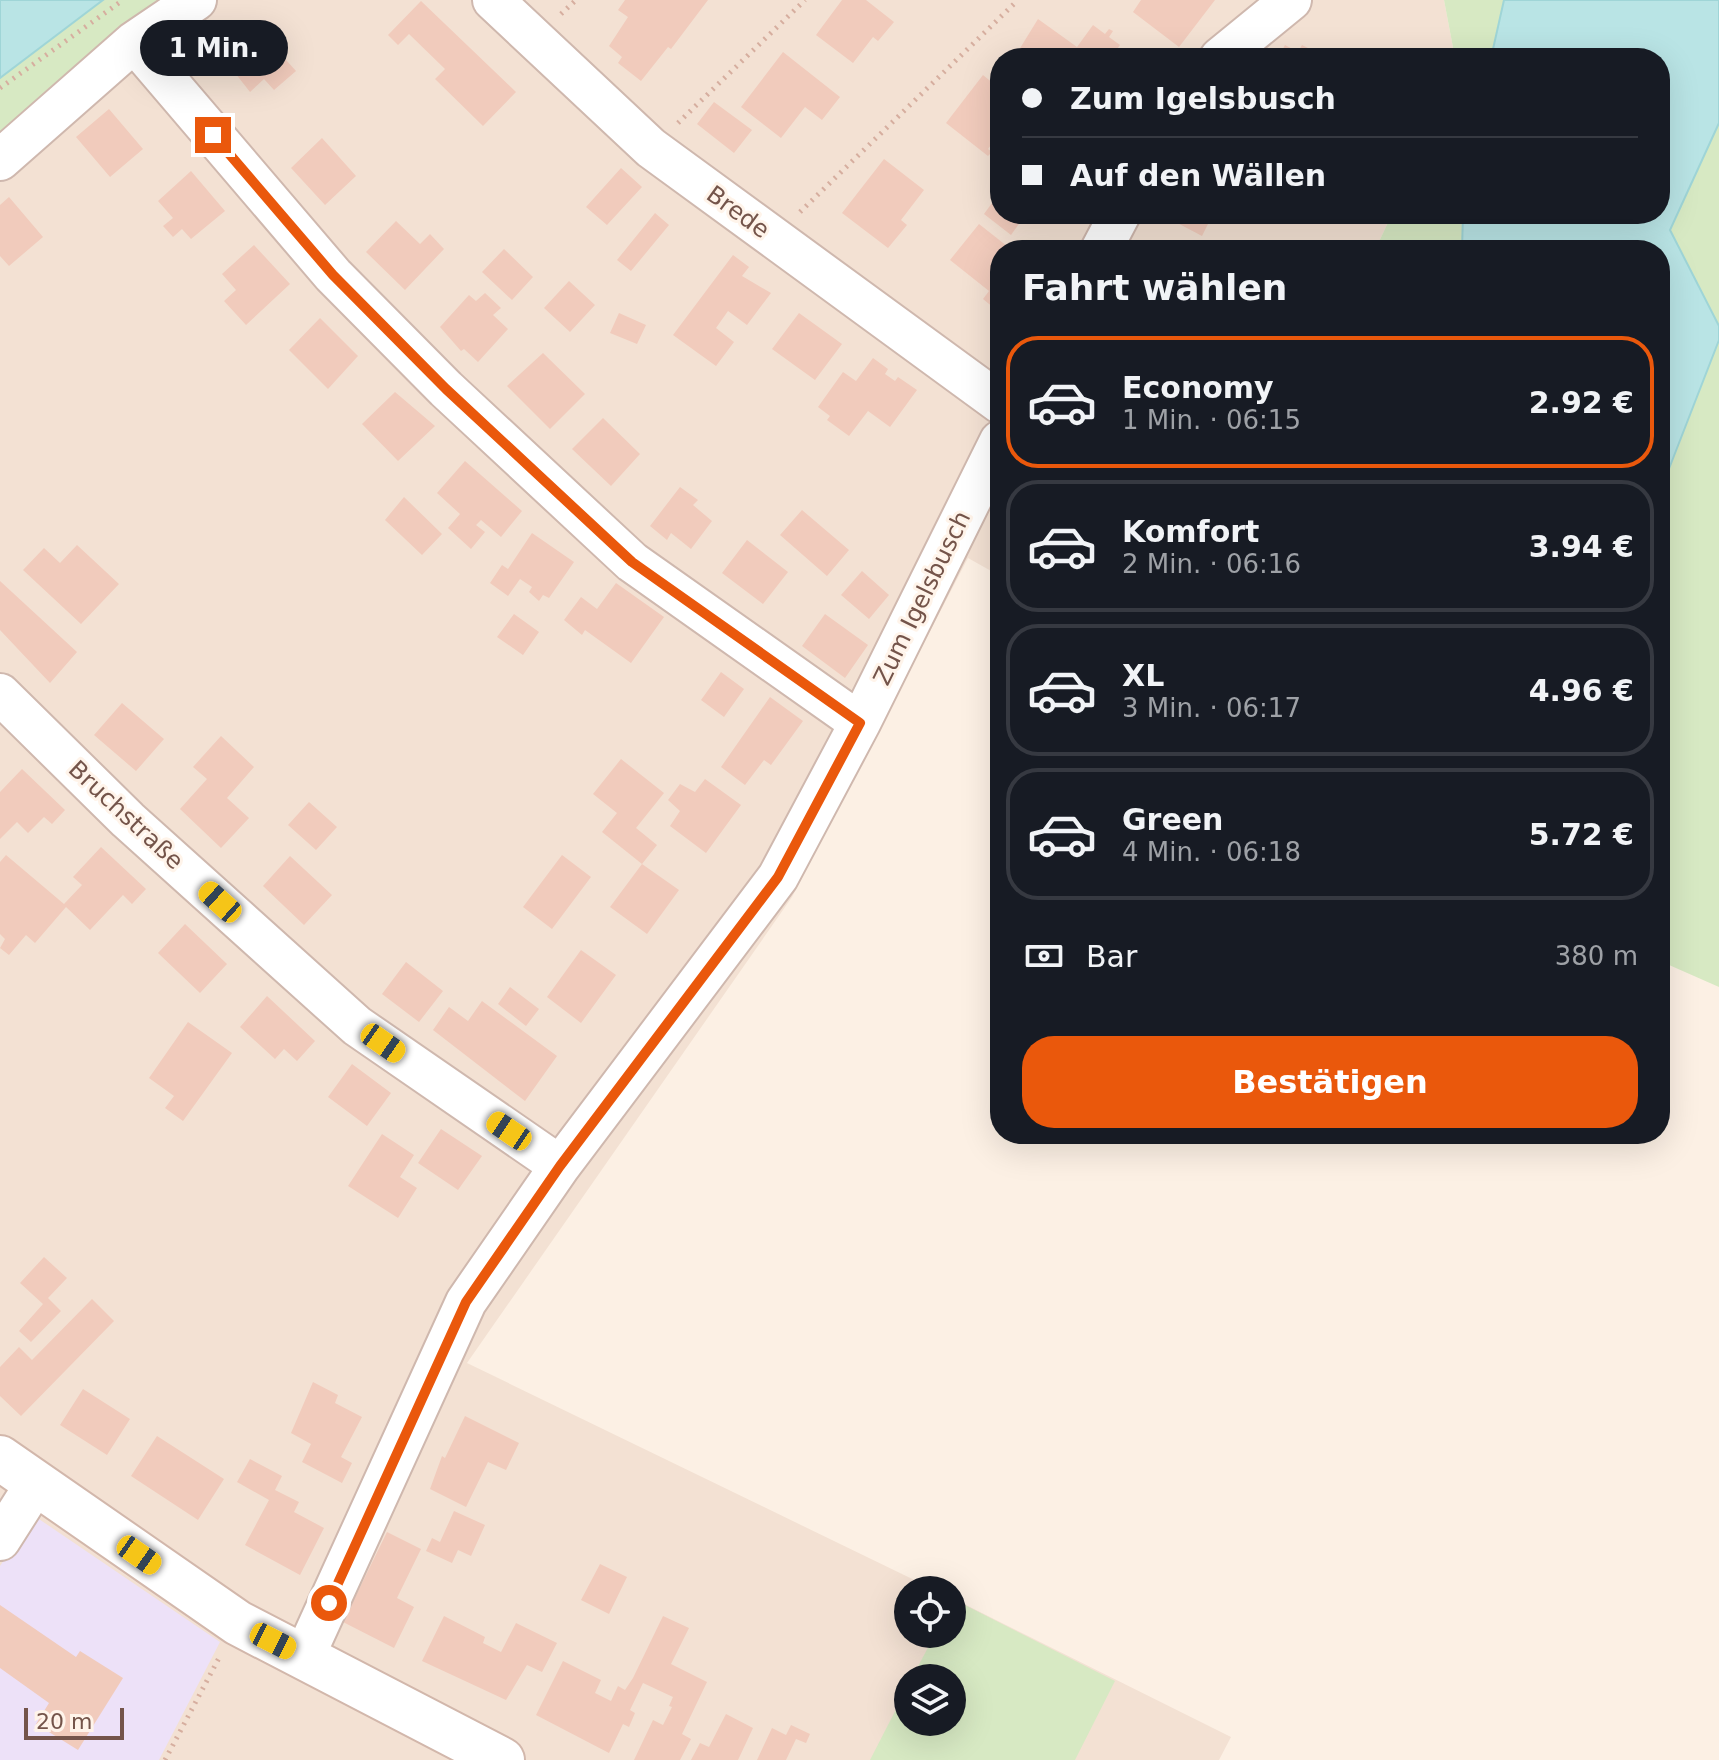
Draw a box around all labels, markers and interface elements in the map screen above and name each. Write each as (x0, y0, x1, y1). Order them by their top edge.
callout: 1 Min. (139, 19, 287, 75)
text: 1 Min. (169, 33, 259, 63)
text: Zum Igelsbusch (1070, 81, 1336, 116)
route end (195, 117, 231, 153)
text: Auf den Wällen (1070, 158, 1326, 193)
street label: Brede (701, 180, 775, 244)
text: Fahrt wählen (1022, 267, 1287, 308)
icon: car (1026, 366, 1098, 438)
text: Economy (1122, 370, 1274, 405)
text: 2.92 € (1529, 385, 1634, 420)
text: 1 Min. · 06:15 (1122, 405, 1301, 435)
street label: Zum Igelsbusch (868, 506, 976, 690)
icon: car (1026, 510, 1098, 582)
text: Komfort (1122, 514, 1259, 549)
text: 3.94 € (1529, 529, 1634, 564)
text: 2 Min. · 06:16 (1122, 549, 1301, 579)
icon: car (1026, 654, 1098, 726)
text: XL (1122, 658, 1164, 693)
text: 4.96 € (1529, 673, 1634, 708)
text: 3 Min. · 06:17 (1122, 693, 1301, 723)
street label: Bruchstraße (63, 755, 189, 875)
icon: car (1026, 798, 1098, 870)
text: Green (1122, 802, 1223, 837)
text: 5.72 € (1529, 817, 1634, 852)
text: 4 Min. · 06:18 (1122, 837, 1301, 867)
car (194, 877, 246, 927)
icon: cash (1022, 934, 1066, 978)
text: Bar (1086, 939, 1137, 974)
text: 380 m (1555, 941, 1638, 971)
car (356, 1019, 410, 1067)
button: Bestätigen (1022, 1036, 1638, 1128)
car (482, 1108, 536, 1154)
car (112, 1531, 166, 1579)
map controls (894, 1576, 966, 1736)
button: locate (894, 1576, 966, 1648)
route start (311, 1585, 347, 1621)
car (246, 1619, 300, 1663)
button: layers (894, 1664, 966, 1736)
scale bar (24, 1704, 124, 1740)
text: 20 m (36, 1709, 92, 1734)

